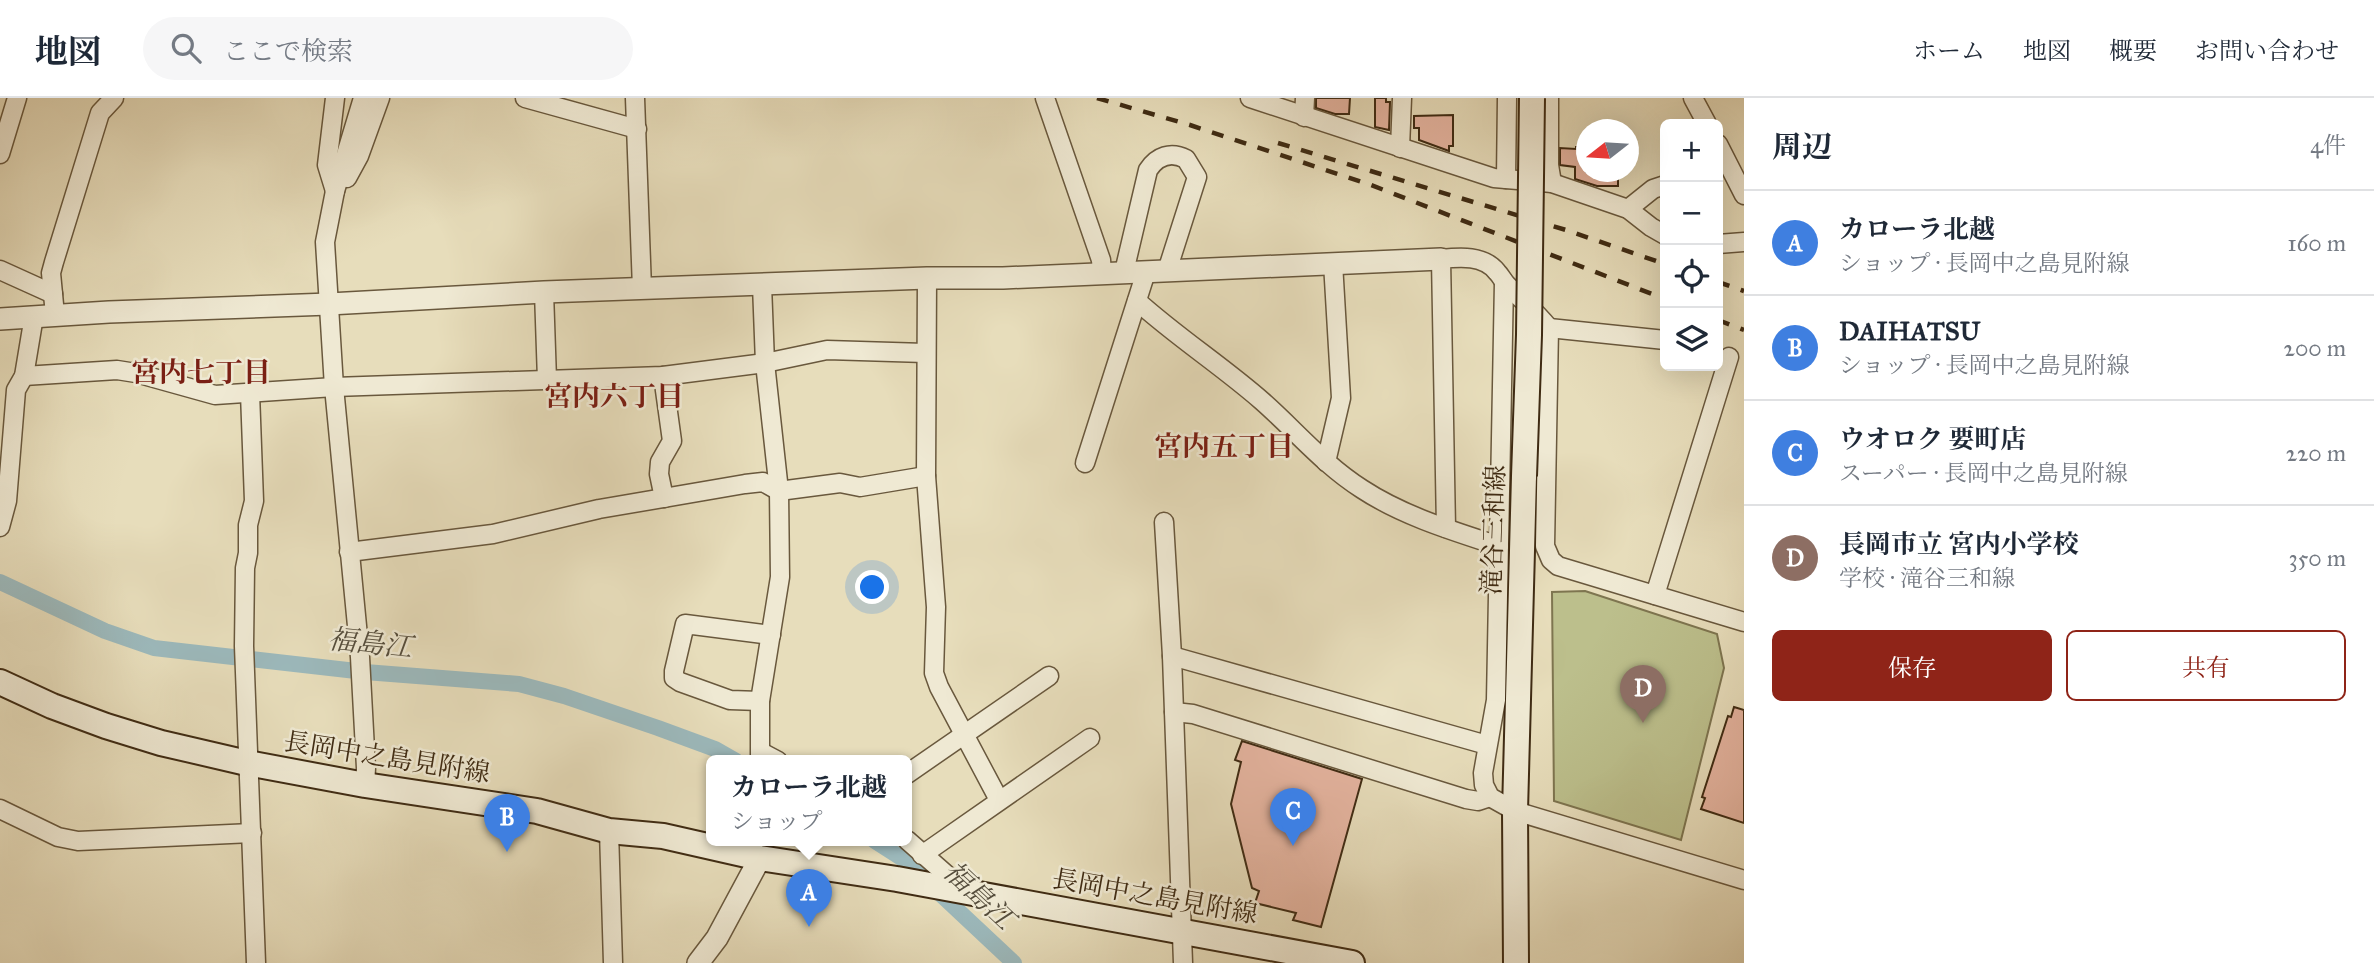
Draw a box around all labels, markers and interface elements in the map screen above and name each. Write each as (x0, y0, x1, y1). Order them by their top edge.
search box (143, 17, 633, 80)
icon: search (167, 29, 205, 67)
text: 地図 (35, 32, 101, 72)
text: ここで検索 (223, 35, 353, 67)
text: ホーム (1913, 36, 1985, 66)
text: 地図 (2023, 36, 2071, 66)
text: 概要 (2109, 36, 2157, 66)
text: お問い合わせ (2195, 36, 2339, 66)
north arrow (1576, 119, 1639, 182)
map controls (1660, 119, 1723, 371)
button: + (1660, 119, 1723, 182)
text: 周辺 (1772, 129, 1832, 165)
text: 4件 (2310, 131, 2346, 159)
button: − (1660, 182, 1723, 245)
text: カローラ北越 (1839, 213, 1995, 245)
text: A (1787, 229, 1803, 257)
text: 160 m (2288, 229, 2346, 257)
button: locate (1660, 245, 1723, 308)
text: ショップ · 長岡中之島見附線 (1839, 249, 2129, 277)
button: layers (1660, 308, 1723, 371)
text: DAIHATSU (1839, 315, 1980, 347)
text: B (1787, 334, 1803, 362)
text: 200 m (2284, 334, 2346, 362)
text: ショップ · 長岡中之島見附線 (1839, 351, 2129, 379)
district label: 宮内七丁目 (131, 355, 271, 390)
district label: 宮内六丁目 (544, 379, 684, 414)
text: ウオロク 要町店 (1839, 423, 2027, 455)
district label: 宮内五丁目 (1154, 429, 1294, 464)
text: C (1787, 439, 1803, 467)
text: 220 m (2286, 439, 2346, 467)
text: スーパー · 長岡中之島見附線 (1839, 459, 2128, 487)
street label: 滝谷三和線 (1475, 464, 1511, 596)
text: 長岡市立 宮内小学校 (1839, 528, 2079, 560)
text: D (1786, 544, 1804, 572)
text: 350 m (2288, 544, 2346, 572)
text: 学校 · 滝谷三和線 (1839, 564, 2015, 592)
your location (855, 570, 889, 604)
water label: 福島江 (326, 621, 418, 665)
button: 保存 (1772, 630, 2052, 701)
button: 共有 (2066, 630, 2346, 701)
pin: D (1620, 665, 1666, 723)
street label: 長岡中之島見附線 (282, 725, 492, 789)
popup (706, 755, 912, 846)
text: カローラ北越 (731, 771, 887, 803)
pin: C (1270, 788, 1316, 846)
pin: B (484, 794, 530, 852)
text: ショップ (731, 807, 823, 835)
water label: 福島江 (936, 854, 1025, 939)
street label: 長岡中之島見附線 (1050, 862, 1260, 930)
pin: A (786, 869, 832, 927)

